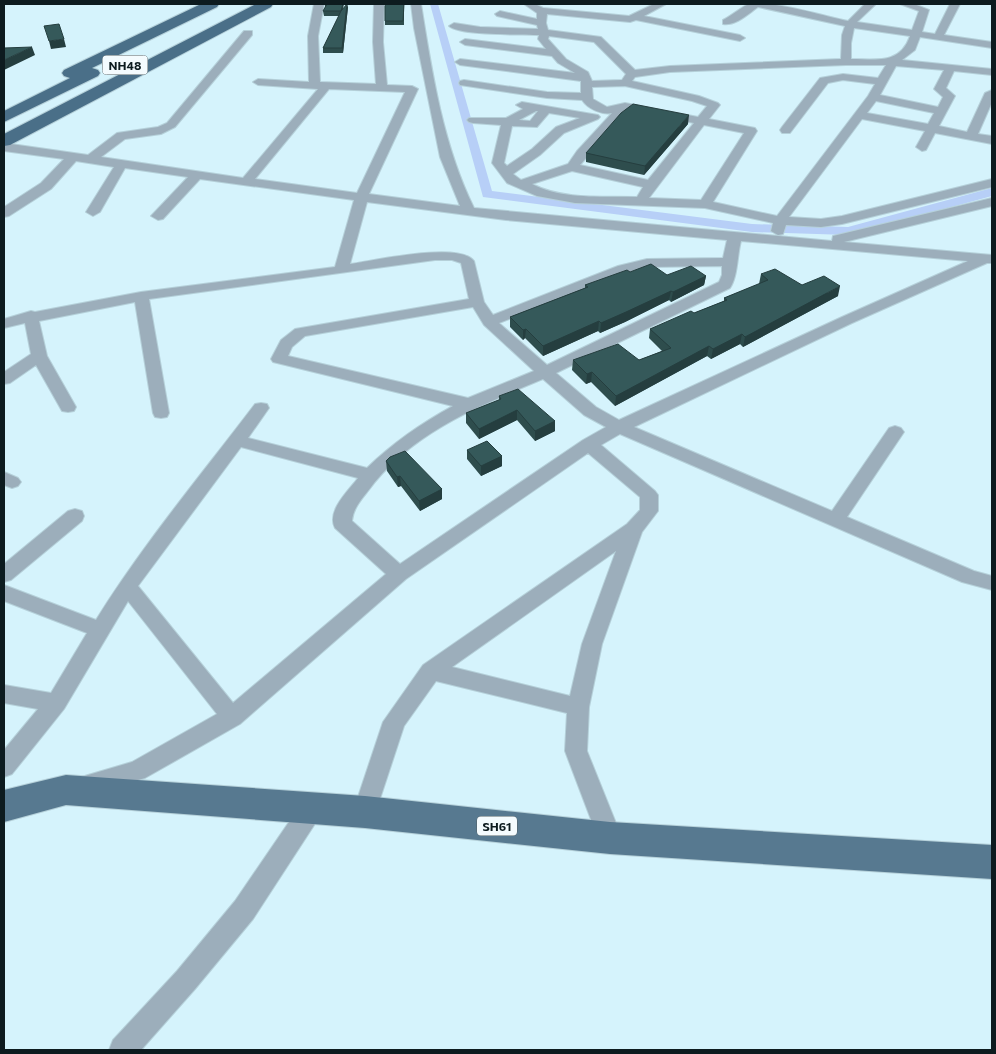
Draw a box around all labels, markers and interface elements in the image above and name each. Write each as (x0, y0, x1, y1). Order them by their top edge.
road number: NH48 (102, 56, 148, 74)
road number: SH61 (477, 816, 517, 836)

